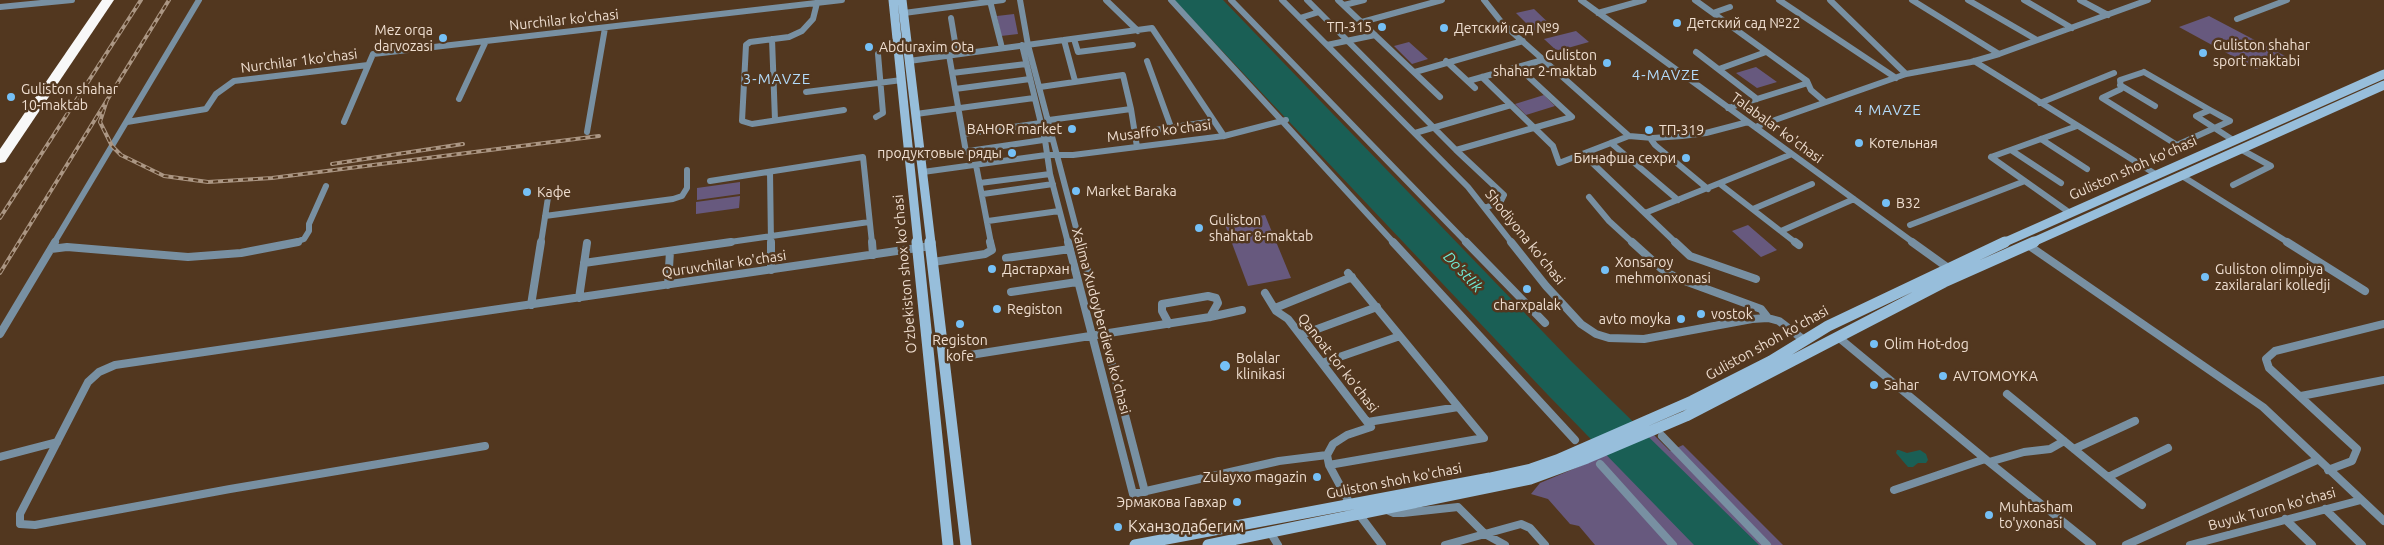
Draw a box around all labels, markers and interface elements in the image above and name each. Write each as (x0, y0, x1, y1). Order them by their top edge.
street label: Nurchilar ko'chasi (509, 6, 619, 34)
place label: Детский сад №22 (1687, 15, 1801, 31)
marker: Детский сад №22 (1671, 17, 1683, 29)
place label: ТП-315 (1327, 19, 1372, 35)
place label: Детский сад №9 (1454, 20, 1560, 36)
marker: ТП-315 (1376, 21, 1388, 33)
place label: Mez orqa darvozasi (374, 22, 433, 54)
marker: Детский сад №9 (1438, 22, 1450, 34)
marker: Mez orqa darvozasi (437, 32, 449, 44)
place label: Guliston shahar sport maktabi (2213, 37, 2310, 70)
place label: Abduraxim Ota (879, 39, 974, 55)
marker: Abduraxim Ota (863, 41, 875, 53)
street label: Nurchilar 1ko'chasi (240, 45, 358, 77)
place label: Guliston shahar 2-maktab (1493, 47, 1597, 80)
marker: Guliston shahar sport maktabi (2197, 47, 2209, 59)
marker: Guliston shahar 2-maktab (1601, 57, 1613, 69)
district label: 4-MAVZE (1631, 66, 1701, 84)
district label: 3-MAVZE (742, 70, 812, 88)
place label: Guliston shahar 10-maktab (21, 81, 118, 114)
street label: Talabalar ko'chasi (1728, 89, 1826, 167)
marker: Guliston shahar 10-maktab (5, 91, 17, 103)
district label: 4 MAVZE (1853, 101, 1923, 119)
street label: Musaffo ko'chasi (1106, 116, 1212, 146)
place label: BAHOR market (967, 121, 1062, 137)
place label: ТП-319 (1659, 122, 1704, 138)
marker: BAHOR market (1066, 123, 1078, 135)
marker: ТП-319 (1643, 124, 1655, 136)
street label: Guliston shoh ko'chasi (2067, 132, 2199, 204)
place label: Котельная (1869, 135, 1938, 151)
marker: Котельная (1853, 137, 1865, 149)
place label: продуктовые ряды (877, 145, 1002, 161)
marker: продуктовые ряды (1006, 147, 1018, 159)
place label: Бинафша сехри (1574, 150, 1676, 166)
marker: Бинафша сехри (1680, 152, 1692, 164)
place label: Market Baraka (1086, 183, 1177, 199)
place label: Кафе (537, 184, 571, 200)
marker: Market Baraka (1070, 185, 1082, 197)
marker: Кафе (521, 186, 533, 198)
street label: Shodiyona ko'chasi (1481, 186, 1569, 288)
street label: O'zbekiston shox ko'chasi (890, 194, 920, 354)
place label: B32 (1896, 195, 1921, 211)
marker: B32 (1880, 197, 1892, 209)
place label: Guliston shahar 8-maktab (1209, 212, 1313, 244)
marker: Guliston shahar 8-maktab (1193, 222, 1205, 234)
street label: Xalima Xudoyberdieva ko'chasi (1068, 226, 1134, 416)
street label: Quruvchilar ko'chasi (661, 247, 787, 281)
water label: Do'stlik (1440, 248, 1486, 296)
place label: Xonsaroy mehmonxonasi (1615, 254, 1711, 286)
place label: Дастархан (1002, 261, 1070, 277)
place label: Guliston olimpiya zaxilaralari kolledji (2215, 261, 2330, 294)
marker: Дастархан (986, 263, 998, 275)
marker: Xonsaroy mehmonxonasi (1599, 264, 1611, 276)
marker: Guliston olimpiya zaxilaralari kolledji (2199, 271, 2211, 283)
marker: charxpalak (1521, 283, 1533, 295)
place label: charxpalak (1493, 297, 1561, 313)
place label: Registon (1007, 301, 1063, 317)
street label: Guliston shoh ko'chasi (1703, 302, 1831, 384)
marker: Registon (991, 303, 1003, 315)
place label: vostok (1711, 306, 1753, 322)
marker: vostok (1695, 308, 1707, 320)
street label: Qanoat tor ko'chasi (1294, 310, 1382, 416)
place label: avto moyka (1599, 311, 1671, 327)
marker: avto moyka (1675, 313, 1687, 325)
marker: Registon kofe (954, 318, 966, 330)
place label: Registon kofe (932, 332, 988, 364)
place label: Olim Hot-dog (1884, 336, 1969, 352)
marker: Olim Hot-dog (1868, 338, 1880, 350)
place label: Bolalar klinikasi (1236, 350, 1285, 382)
marker: Bolalar klinikasi (1218, 359, 1232, 373)
place label: AVTOMOYKA (1953, 368, 2038, 384)
marker: AVTOMOYKA (1937, 370, 1949, 382)
place label: Sahar (1884, 377, 1919, 393)
marker: Sahar (1868, 379, 1880, 391)
street label: Guliston shoh ko'chasi (1325, 460, 1463, 502)
place label: Zulayxo magazin (1203, 469, 1307, 485)
marker: Zulayxo magazin (1311, 471, 1323, 483)
street label: Buyuk Turon ko'chasi (2206, 484, 2338, 534)
place label: Эрмакова Гавхар (1116, 494, 1227, 510)
marker: Эрмакова Гавхар (1231, 496, 1243, 508)
place label: Muhtasham to'yxonasi (1999, 499, 2073, 532)
marker: Muhtasham to'yxonasi (1983, 509, 1995, 521)
place label: Кханзодабегим (1128, 517, 1244, 537)
marker: Кханзодабегим (1112, 521, 1124, 533)

